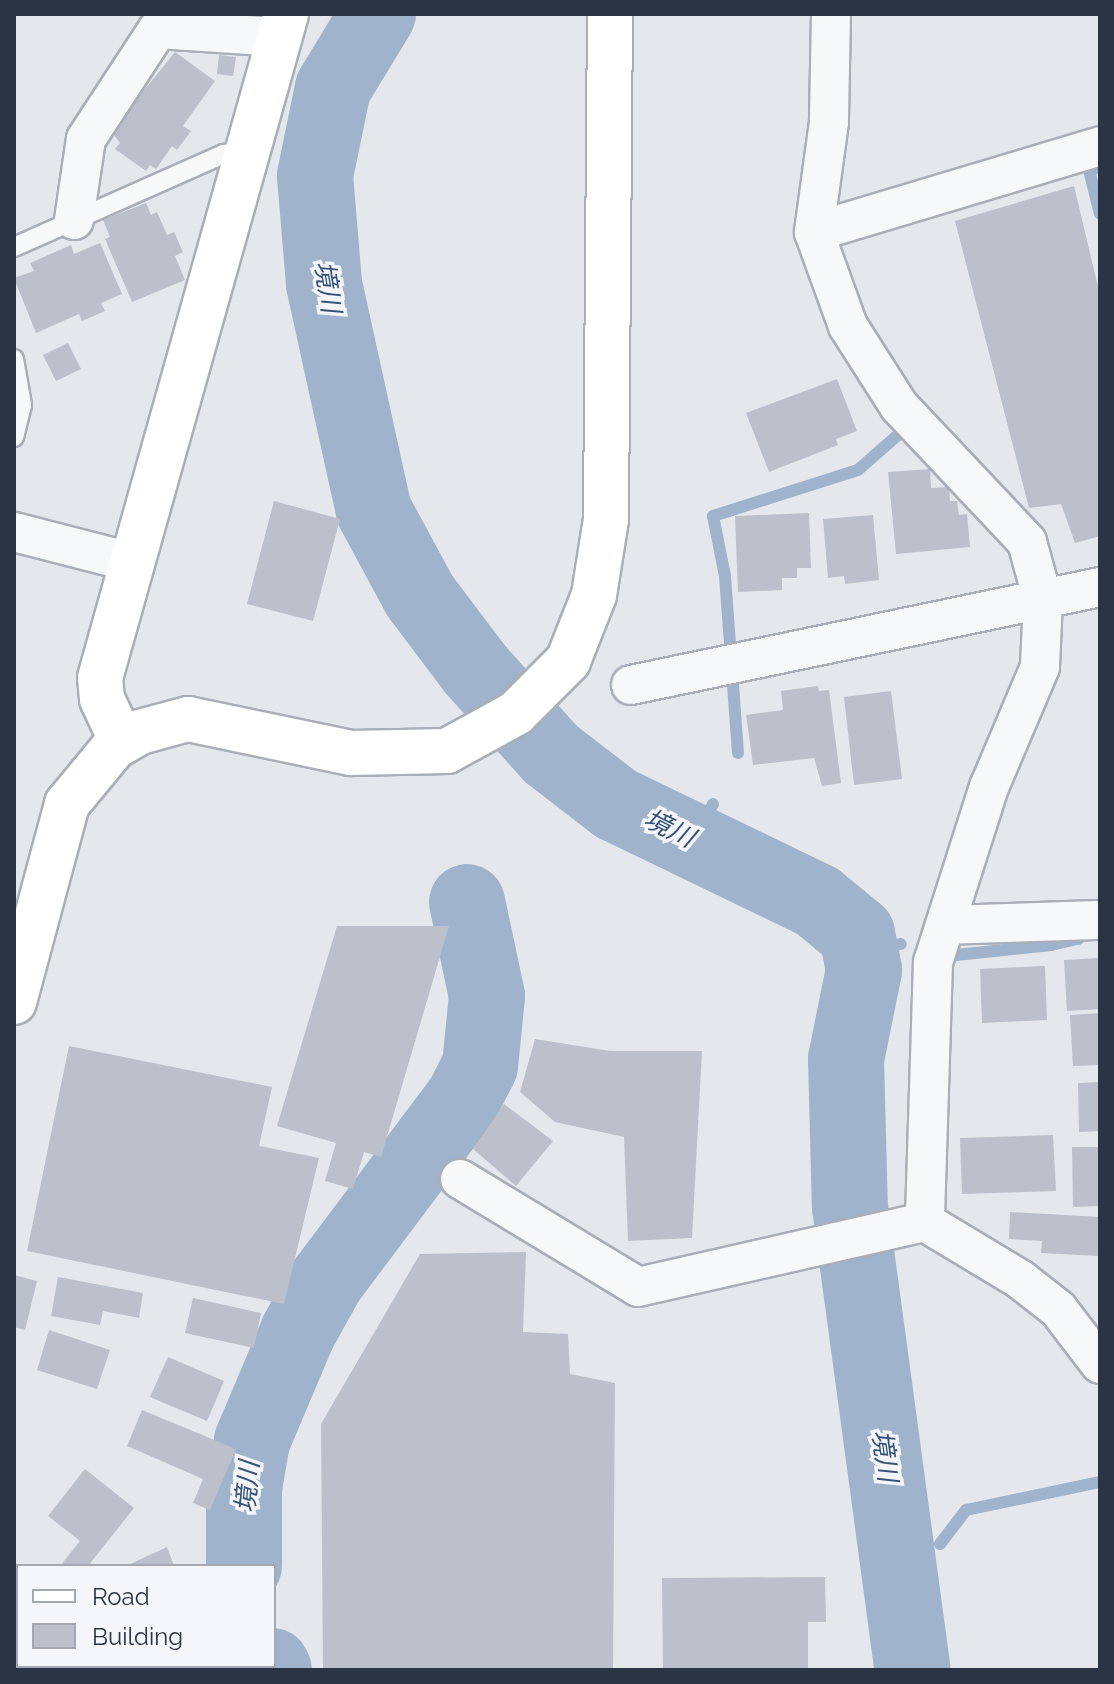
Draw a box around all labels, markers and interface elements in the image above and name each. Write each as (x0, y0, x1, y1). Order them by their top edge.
water label: 境川 (308, 259, 346, 315)
water label: 境川 (639, 804, 699, 854)
water label: 境川 (865, 1428, 903, 1484)
water label: 境川 (230, 1460, 266, 1514)
legend (16, 1564, 276, 1668)
text: Road (92, 1582, 150, 1611)
text: Building (92, 1622, 183, 1651)

